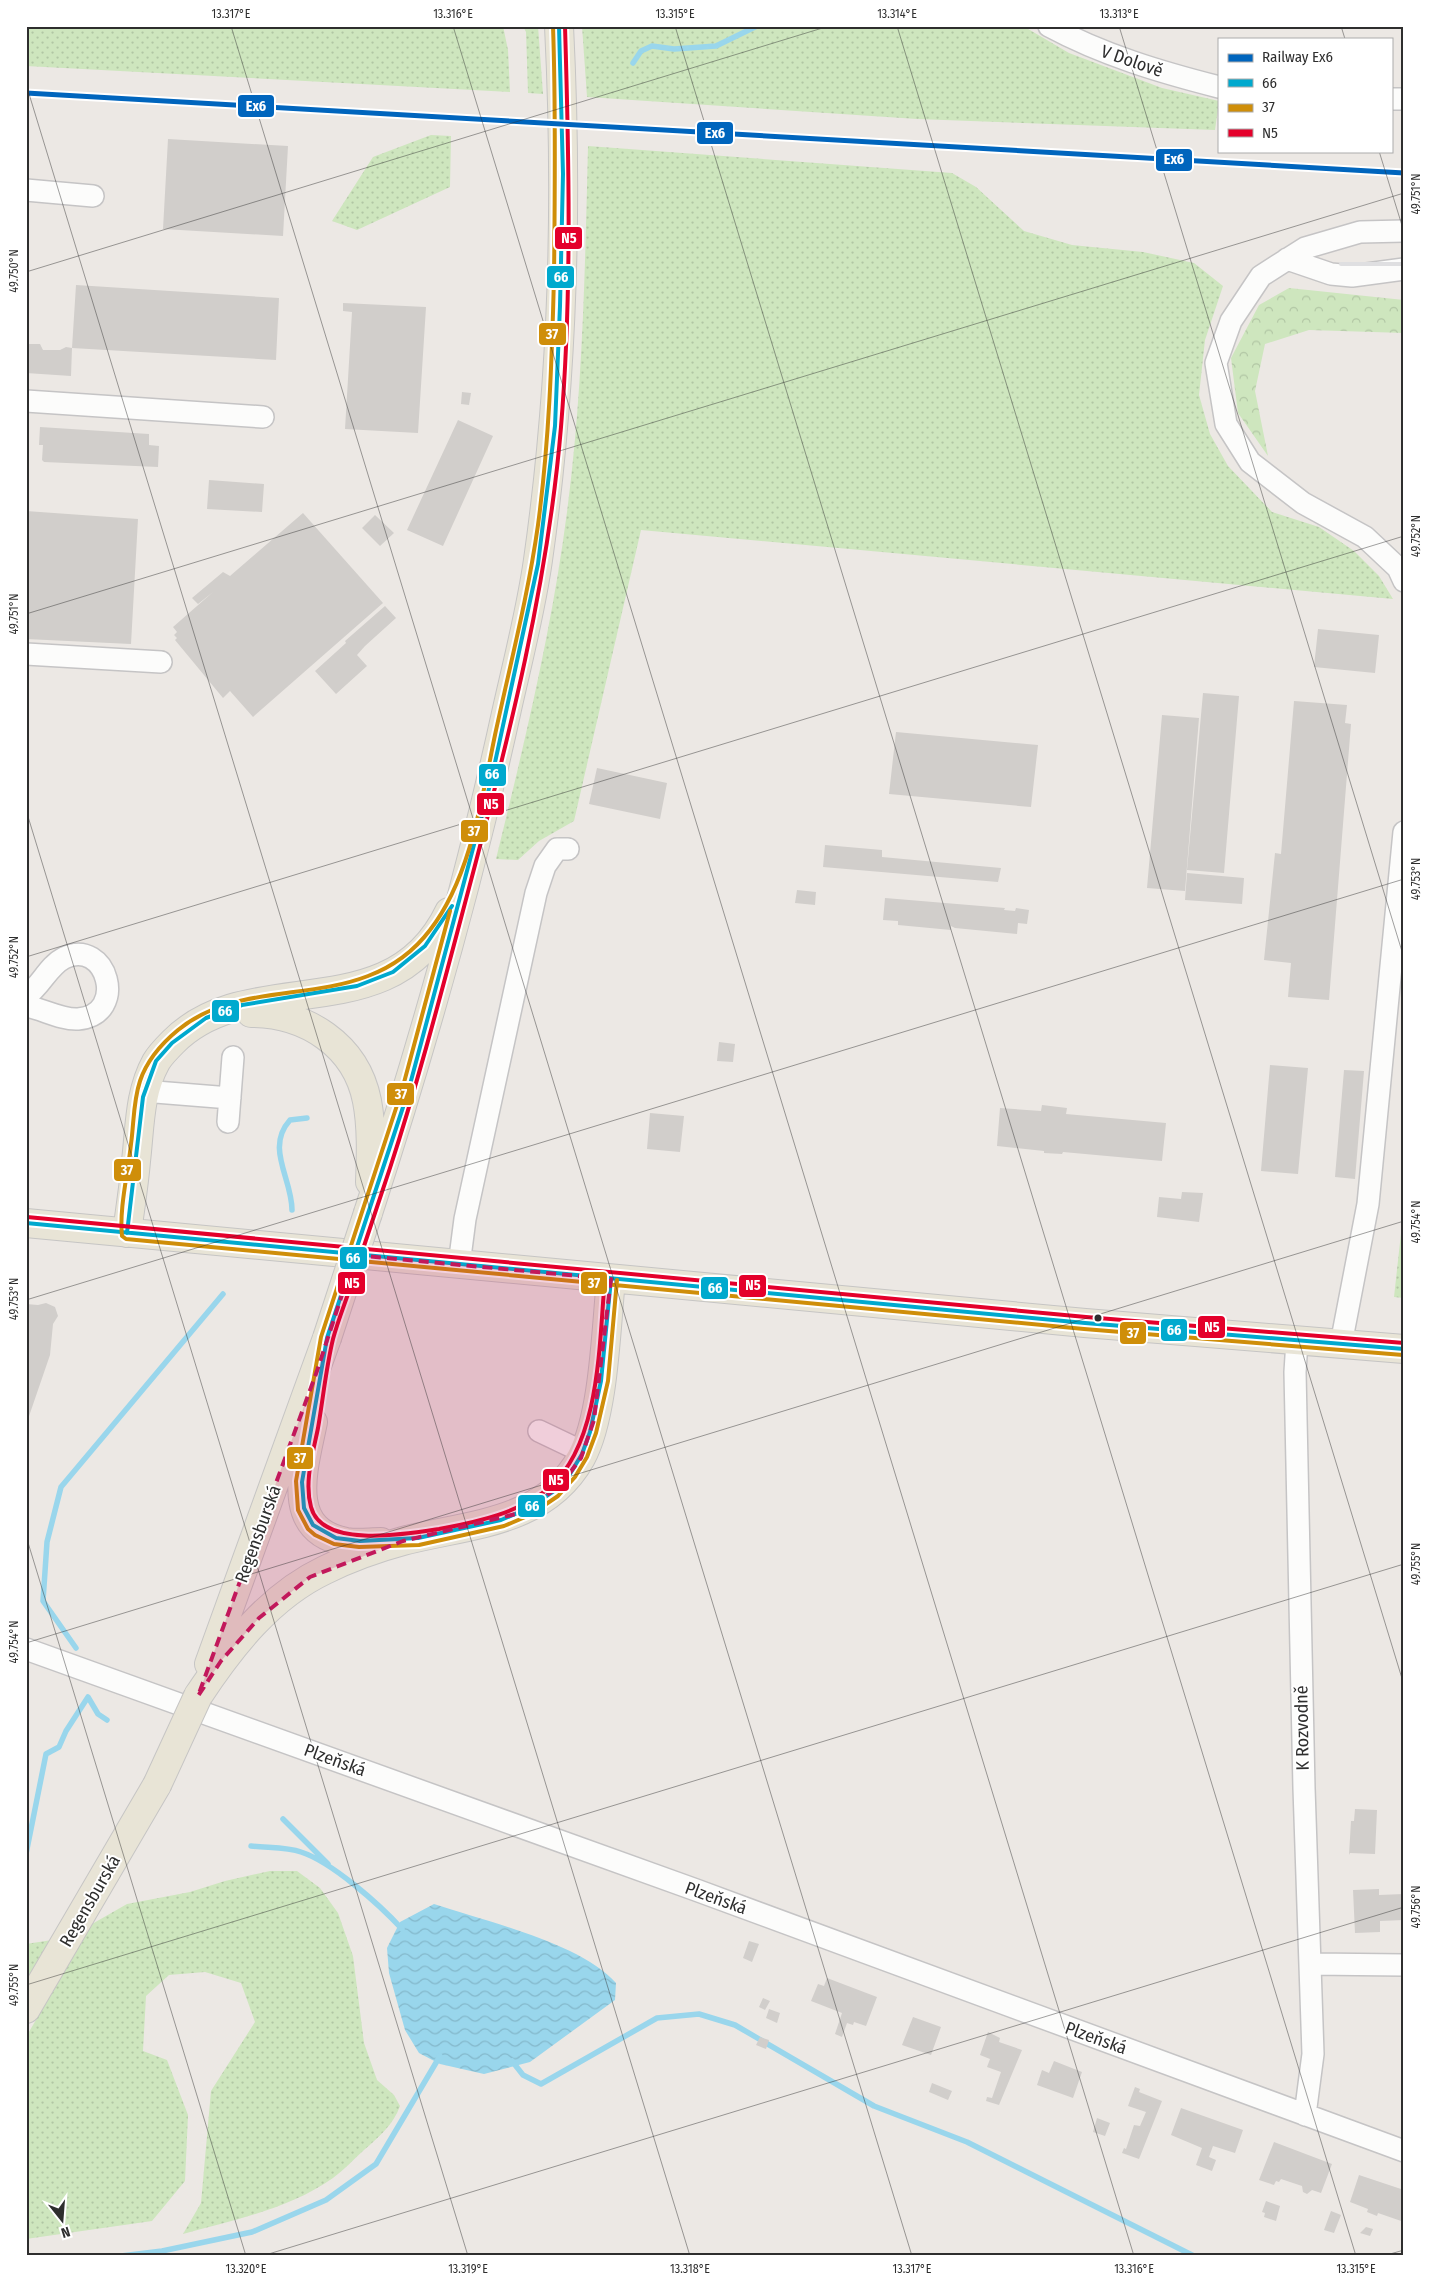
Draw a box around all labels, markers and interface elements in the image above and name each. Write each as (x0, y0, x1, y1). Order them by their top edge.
text: 13.317°E (212, 7, 251, 21)
text: 13.316°E (433, 7, 473, 21)
text: 13.315°E (655, 7, 695, 21)
text: 13.314°E (877, 7, 917, 21)
text: 13.313°E (1099, 7, 1139, 21)
legend (1218, 38, 1392, 152)
street label: V Dolově (1098, 40, 1166, 82)
text: Railway Ex6 (1262, 48, 1333, 66)
text: 66 (1262, 74, 1277, 92)
line badge: Ex6 (237, 94, 275, 118)
text: Ex6 (246, 98, 266, 115)
text: 37 (1262, 98, 1275, 116)
line badge: Ex6 (696, 121, 734, 145)
text: N5 (1262, 124, 1278, 142)
text: Ex6 (705, 125, 725, 142)
line badge: Ex6 (1155, 148, 1193, 172)
text: Ex6 (1164, 151, 1184, 168)
text: 49.751°N (1409, 173, 1423, 215)
line badge: N5 (554, 226, 583, 250)
text: N5 (561, 230, 577, 247)
text: 49.750°N (7, 249, 21, 293)
line badge: 66 (546, 265, 575, 289)
text: 66 (554, 269, 568, 286)
line badge: 37 (538, 322, 567, 346)
text: 37 (545, 326, 558, 343)
text: 49.752°N (1409, 515, 1423, 557)
text: 49.751°N (7, 593, 21, 635)
line badge: 66 (478, 763, 507, 787)
text: 66 (485, 766, 499, 783)
line badge: N5 (476, 792, 505, 816)
text: N5 (483, 796, 499, 813)
line badge: 37 (460, 819, 489, 843)
text: 37 (467, 823, 480, 840)
text: 49.753°N (1409, 858, 1423, 900)
text: 49.752°N (7, 936, 21, 978)
line badge: 66 (211, 999, 240, 1023)
text: 66 (218, 1003, 232, 1020)
line badge: 37 (386, 1082, 415, 1106)
text: 37 (394, 1086, 407, 1103)
line badge: 37 (113, 1158, 142, 1182)
text: 37 (120, 1162, 133, 1179)
text: 49.754°N (1409, 1201, 1423, 1243)
line badge: 66 (339, 1246, 368, 1270)
text: 66 (346, 1250, 360, 1267)
line badge: N5 (337, 1271, 366, 1295)
line badge: 37 (580, 1271, 608, 1295)
line badge: N5 (738, 1274, 767, 1298)
text: N5 (344, 1275, 360, 1292)
text: 37 (587, 1275, 600, 1292)
line badge: 66 (700, 1276, 729, 1300)
text: N5 (745, 1277, 761, 1294)
text: 49.753°N (7, 1278, 21, 1320)
text: 66 (708, 1280, 722, 1297)
unlabelled marker (1093, 1313, 1103, 1323)
line badge: N5 (1197, 1315, 1226, 1339)
line badge: 66 (1160, 1318, 1188, 1342)
text: N5 (1204, 1319, 1220, 1336)
line badge: 37 (1119, 1321, 1147, 1345)
text: 66 (1167, 1322, 1181, 1339)
text: 37 (1126, 1325, 1139, 1342)
line badge: 37 (286, 1446, 314, 1470)
text: 37 (293, 1450, 306, 1467)
line badge: N5 (542, 1468, 570, 1492)
text: N5 (548, 1472, 564, 1489)
street label: Regensburská (230, 1482, 286, 1586)
line badge: 66 (517, 1494, 546, 1518)
text: 66 (525, 1498, 539, 1515)
text: 49.755°N (1409, 1543, 1423, 1585)
text: 49.754°N (7, 1621, 21, 1663)
street label: K Rozvodně (1290, 1685, 1314, 1771)
street label: Plzeňská (301, 1739, 369, 1781)
street label: Regensburská (55, 1851, 125, 1951)
street label: Plzeňská (682, 1877, 750, 1919)
text: 49.756°N (1409, 1886, 1423, 1928)
text: 49.755°N (7, 1964, 21, 2006)
street label: Plzeňská (1062, 2017, 1130, 2059)
north arrow (38, 2194, 88, 2244)
text: N (59, 2223, 72, 2241)
text: 13.320°E (226, 2262, 267, 2276)
text: 13.319°E (448, 2262, 488, 2276)
text: 13.318°E (670, 2262, 710, 2276)
text: 13.317°E (893, 2262, 932, 2276)
text: 13.316°E (1114, 2262, 1154, 2276)
text: 13.315°E (1336, 2262, 1376, 2276)

